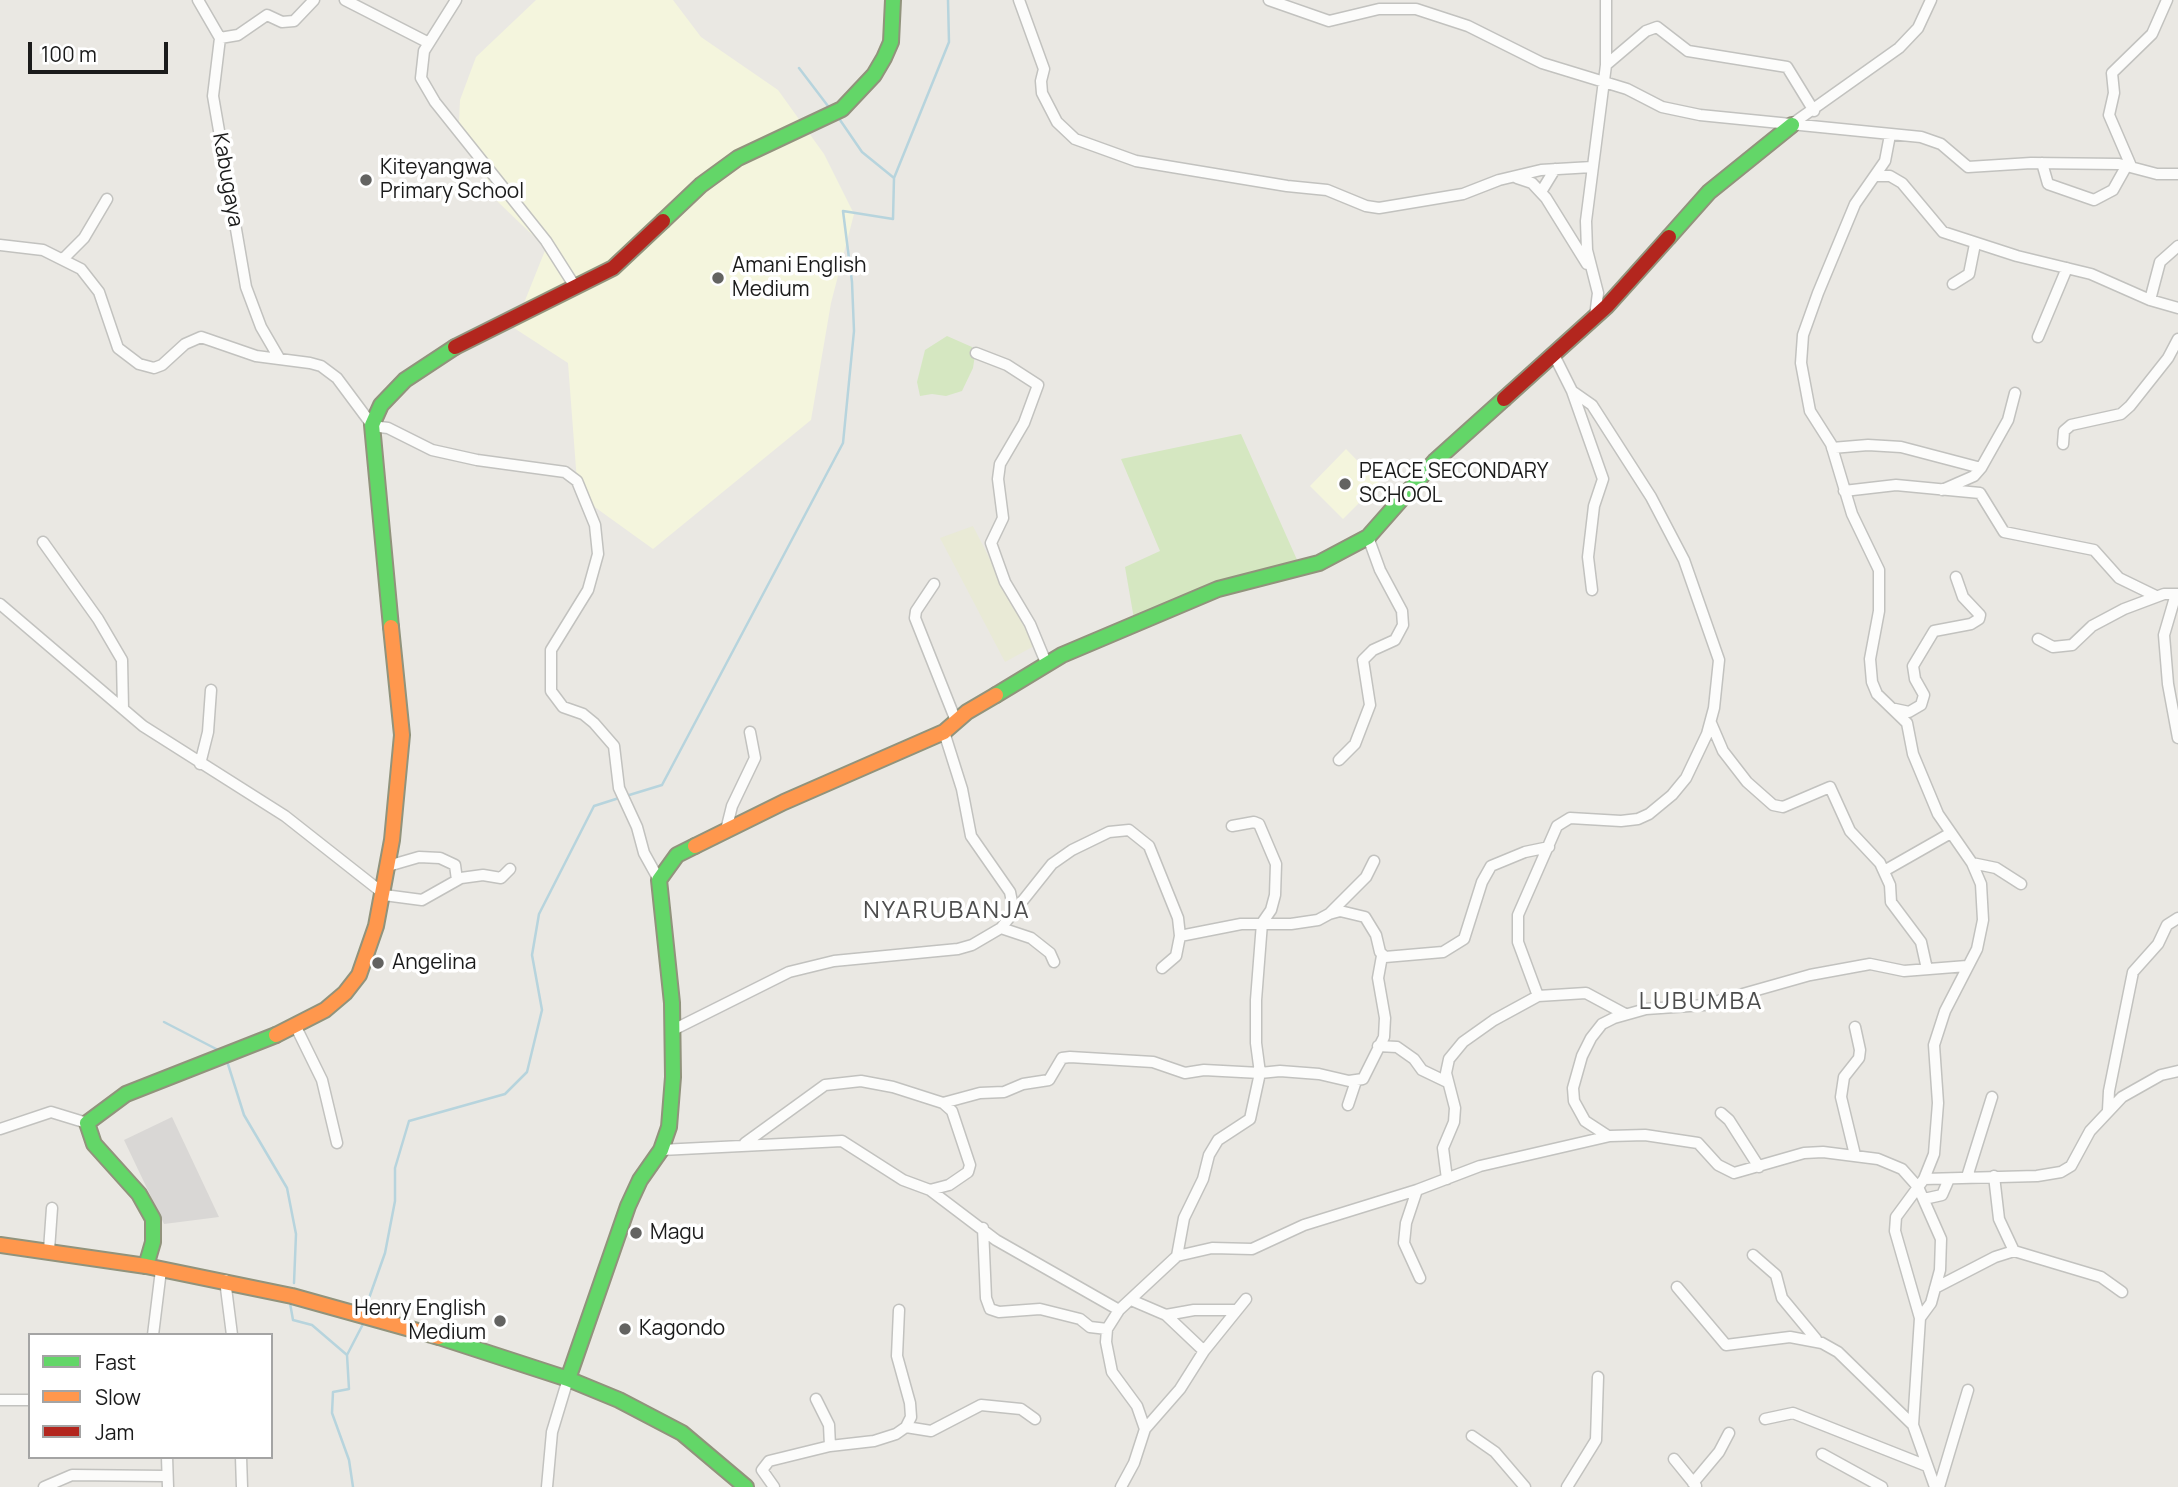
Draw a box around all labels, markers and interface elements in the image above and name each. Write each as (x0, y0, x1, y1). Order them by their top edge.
scale bar (32, 28, 172, 72)
text: 100 m (41, 40, 97, 68)
street label: Kabugaya (206, 131, 248, 229)
place label: Kiteyangwa Primary School (380, 155, 524, 205)
marker: Kiteyangwa Primary School (358, 172, 374, 188)
place label: Amani English Medium (732, 253, 867, 303)
marker: Amani English Medium (710, 270, 726, 286)
place label: PEACE SECONDARY SCHOOL (1359, 459, 1548, 509)
marker: PEACE SECONDARY SCHOOL (1337, 476, 1353, 492)
district label: NYARUBANJA (865, 897, 1029, 925)
place label: Angelina (392, 950, 476, 976)
marker: Angelina (370, 955, 386, 971)
district label: LUBUMBA (1640, 988, 1762, 1016)
place label: Magu (650, 1220, 704, 1246)
marker: Magu (628, 1225, 644, 1241)
place label: Henry English Medium (354, 1296, 486, 1346)
marker: Henry English Medium (492, 1313, 508, 1329)
place label: Kagondo (639, 1316, 725, 1342)
marker: Kagondo (617, 1321, 633, 1337)
legend (28, 1333, 273, 1459)
text: Fast (95, 1348, 136, 1376)
text: Slow (95, 1383, 141, 1411)
text: Jam (95, 1418, 134, 1446)

